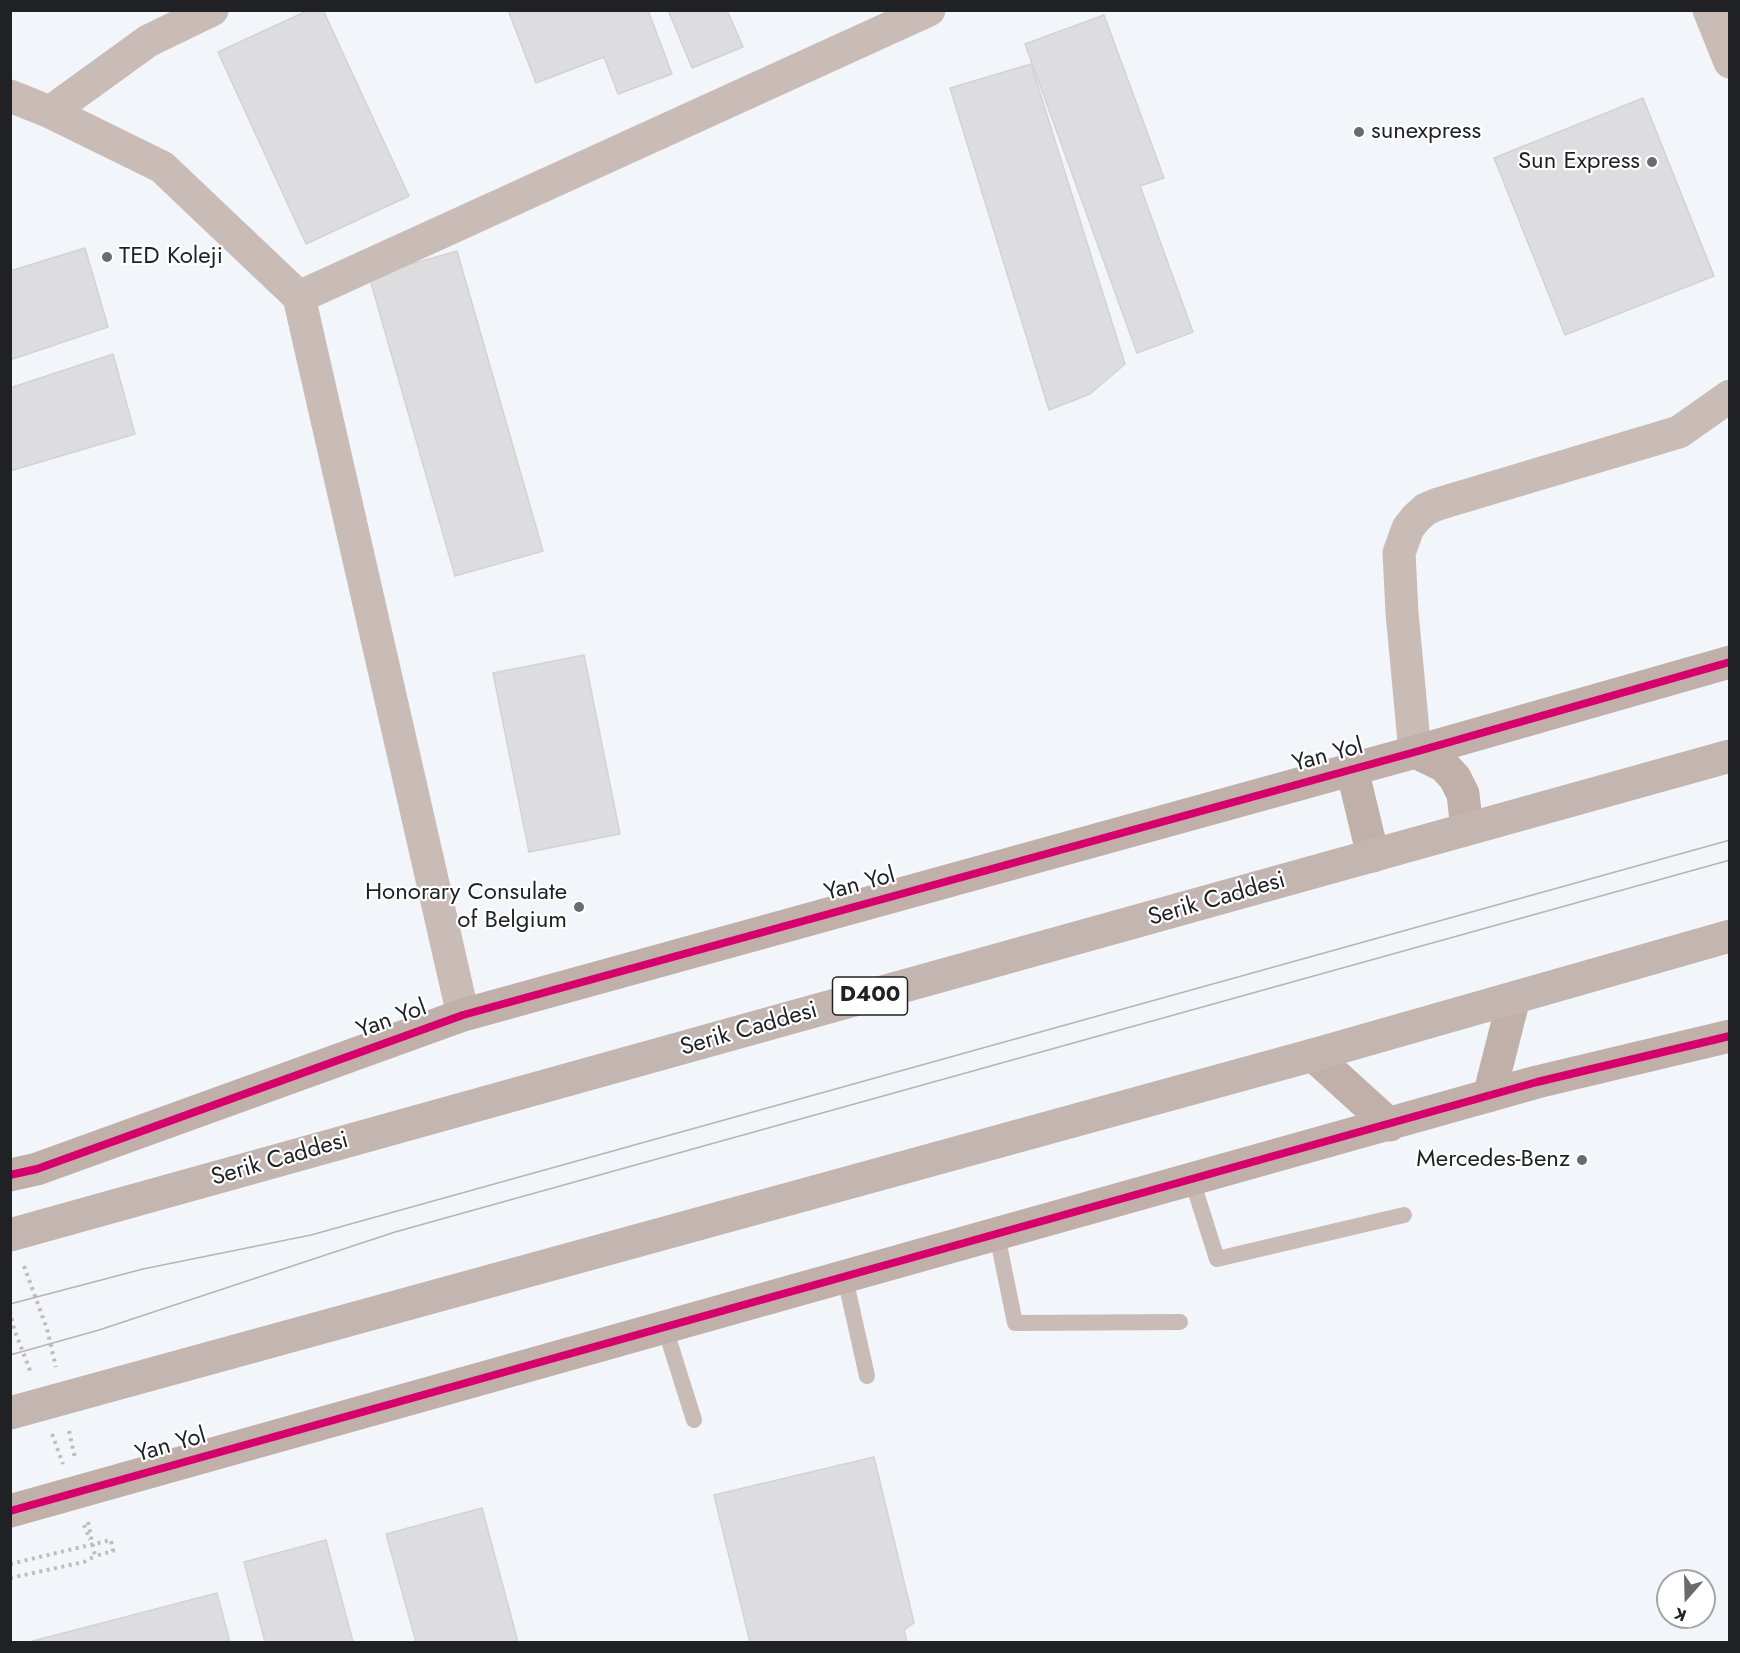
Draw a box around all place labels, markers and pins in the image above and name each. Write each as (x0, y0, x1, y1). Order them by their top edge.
place label: sunexpress (1371, 118, 1481, 146)
marker: sunexpress (1352, 125, 1366, 139)
place label: Sun Express (1518, 148, 1640, 176)
marker: Sun Express (1645, 155, 1659, 169)
place label: TED Koleji (119, 243, 223, 271)
marker: TED Koleji (100, 250, 114, 264)
place label: Honorary Consulate of Belgium (365, 879, 567, 935)
marker: Honorary Consulate of Belgium (572, 900, 586, 914)
place label: Mercedes-Benz (1416, 1146, 1570, 1174)
marker: Mercedes-Benz (1575, 1153, 1589, 1167)

